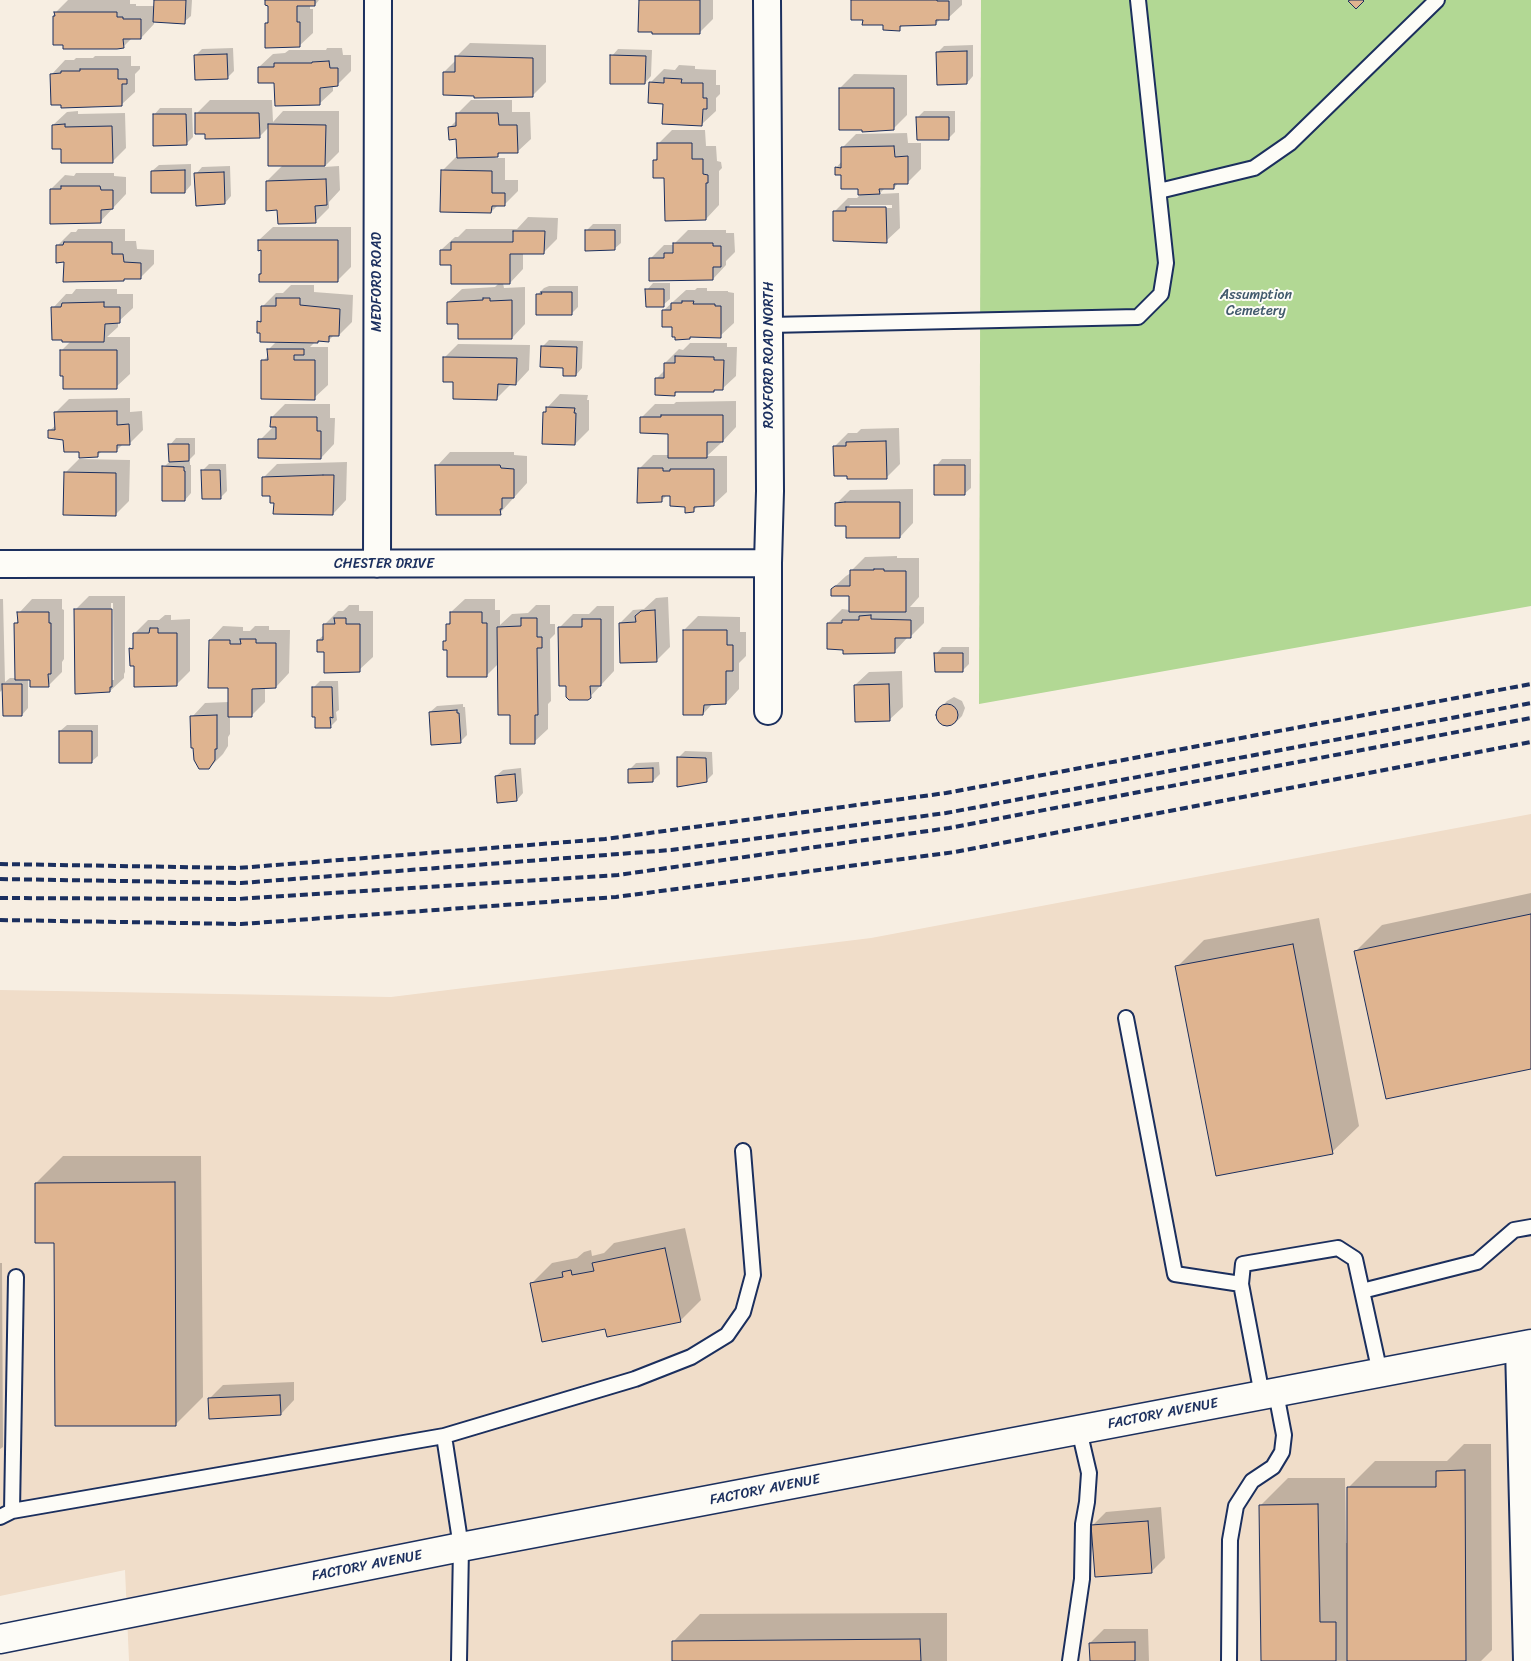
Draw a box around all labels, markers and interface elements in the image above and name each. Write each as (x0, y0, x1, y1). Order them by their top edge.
street label: MEDFORD ROAD (369, 232, 385, 332)
street label: ROXFORD ROAD NORTH (761, 282, 777, 428)
park label: Assumption Cemetery (1220, 287, 1292, 320)
street label: CHESTER DRIVE (334, 556, 434, 572)
street label: FACTORY AVENUE (1106, 1395, 1220, 1433)
street label: FACTORY AVENUE (708, 1471, 822, 1509)
street label: FACTORY AVENUE (310, 1547, 424, 1585)

